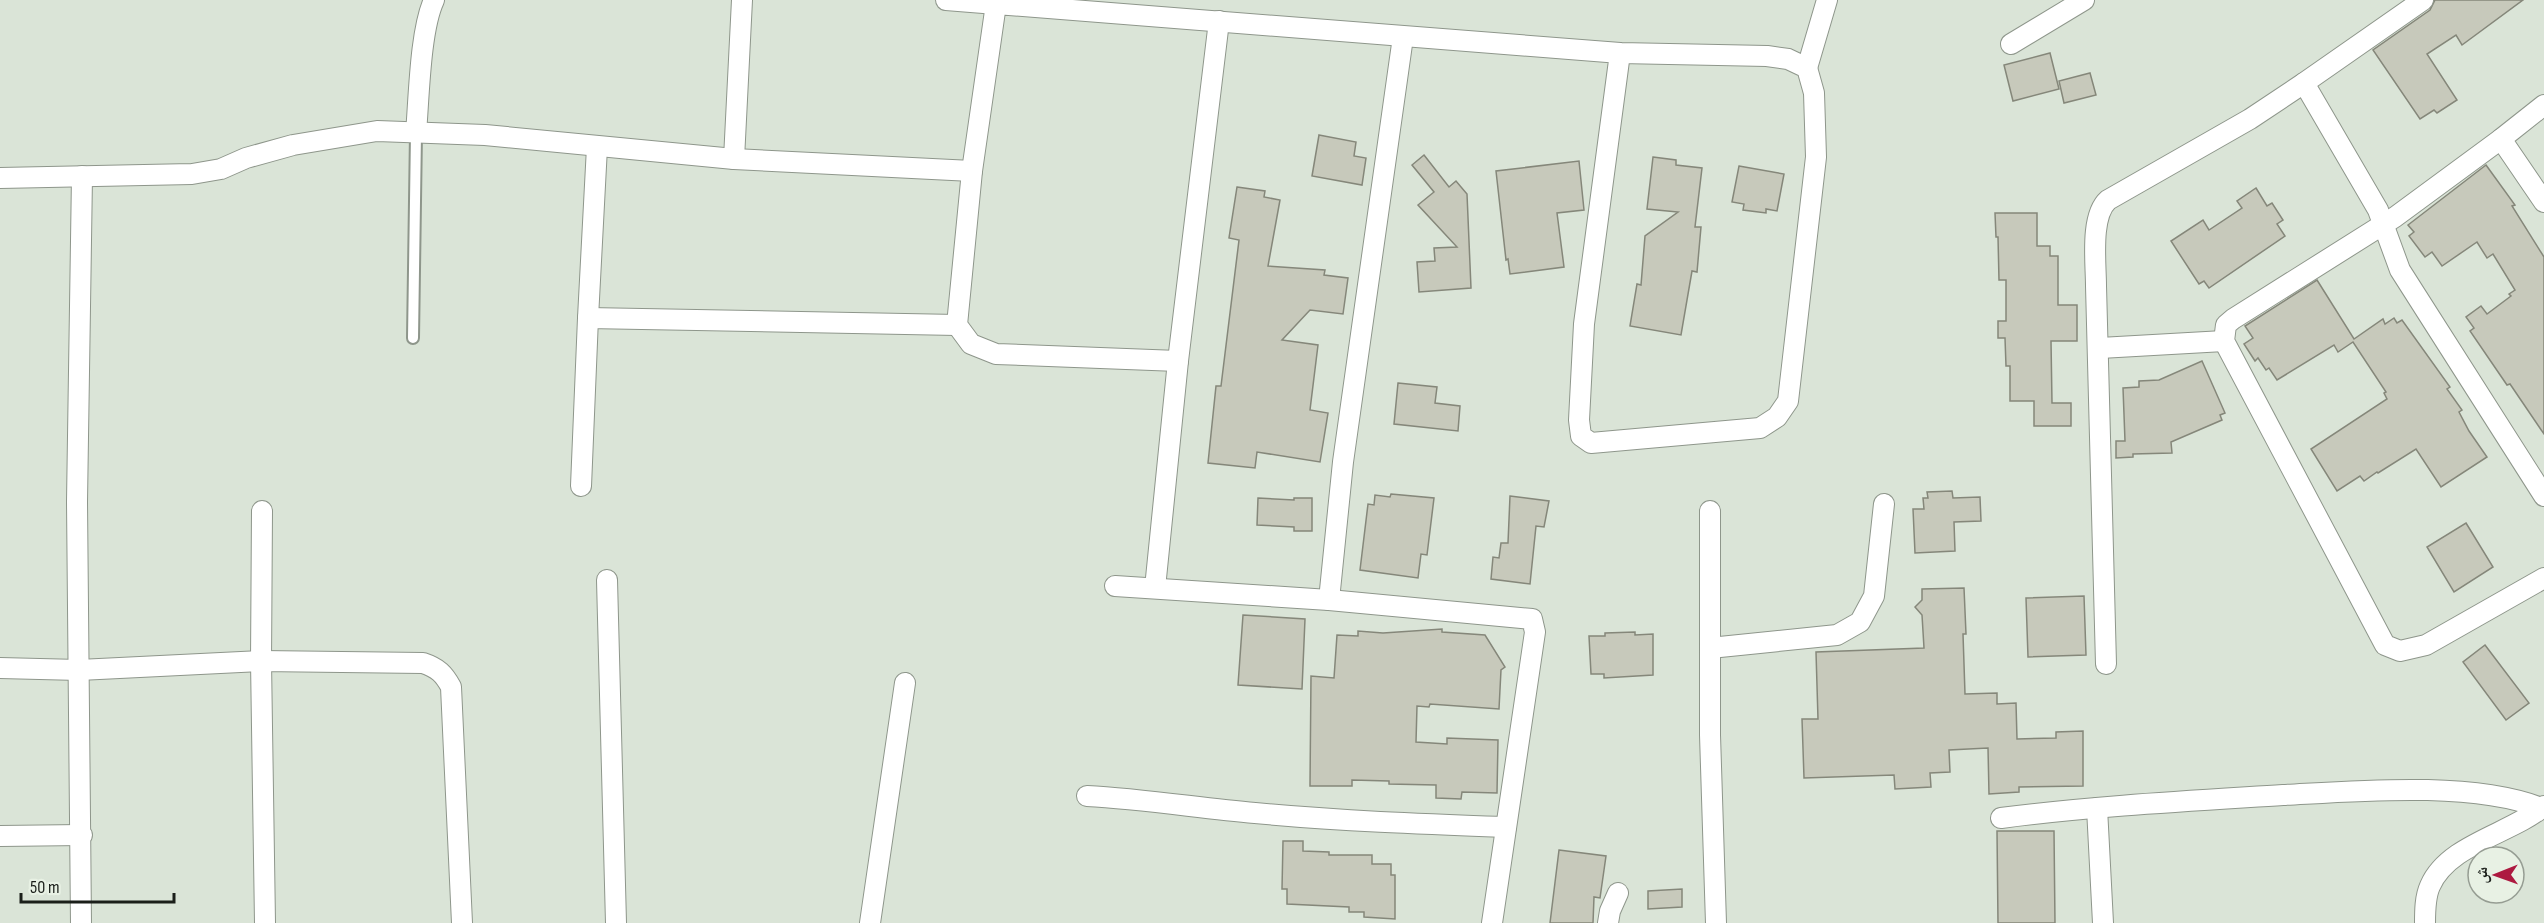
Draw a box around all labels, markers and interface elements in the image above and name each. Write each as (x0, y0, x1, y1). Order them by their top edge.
north arrow (2466, 845, 2526, 905)
scale bar (21, 866, 174, 904)
text: ش (2473, 867, 2492, 884)
text: 50 m (30, 877, 60, 898)

